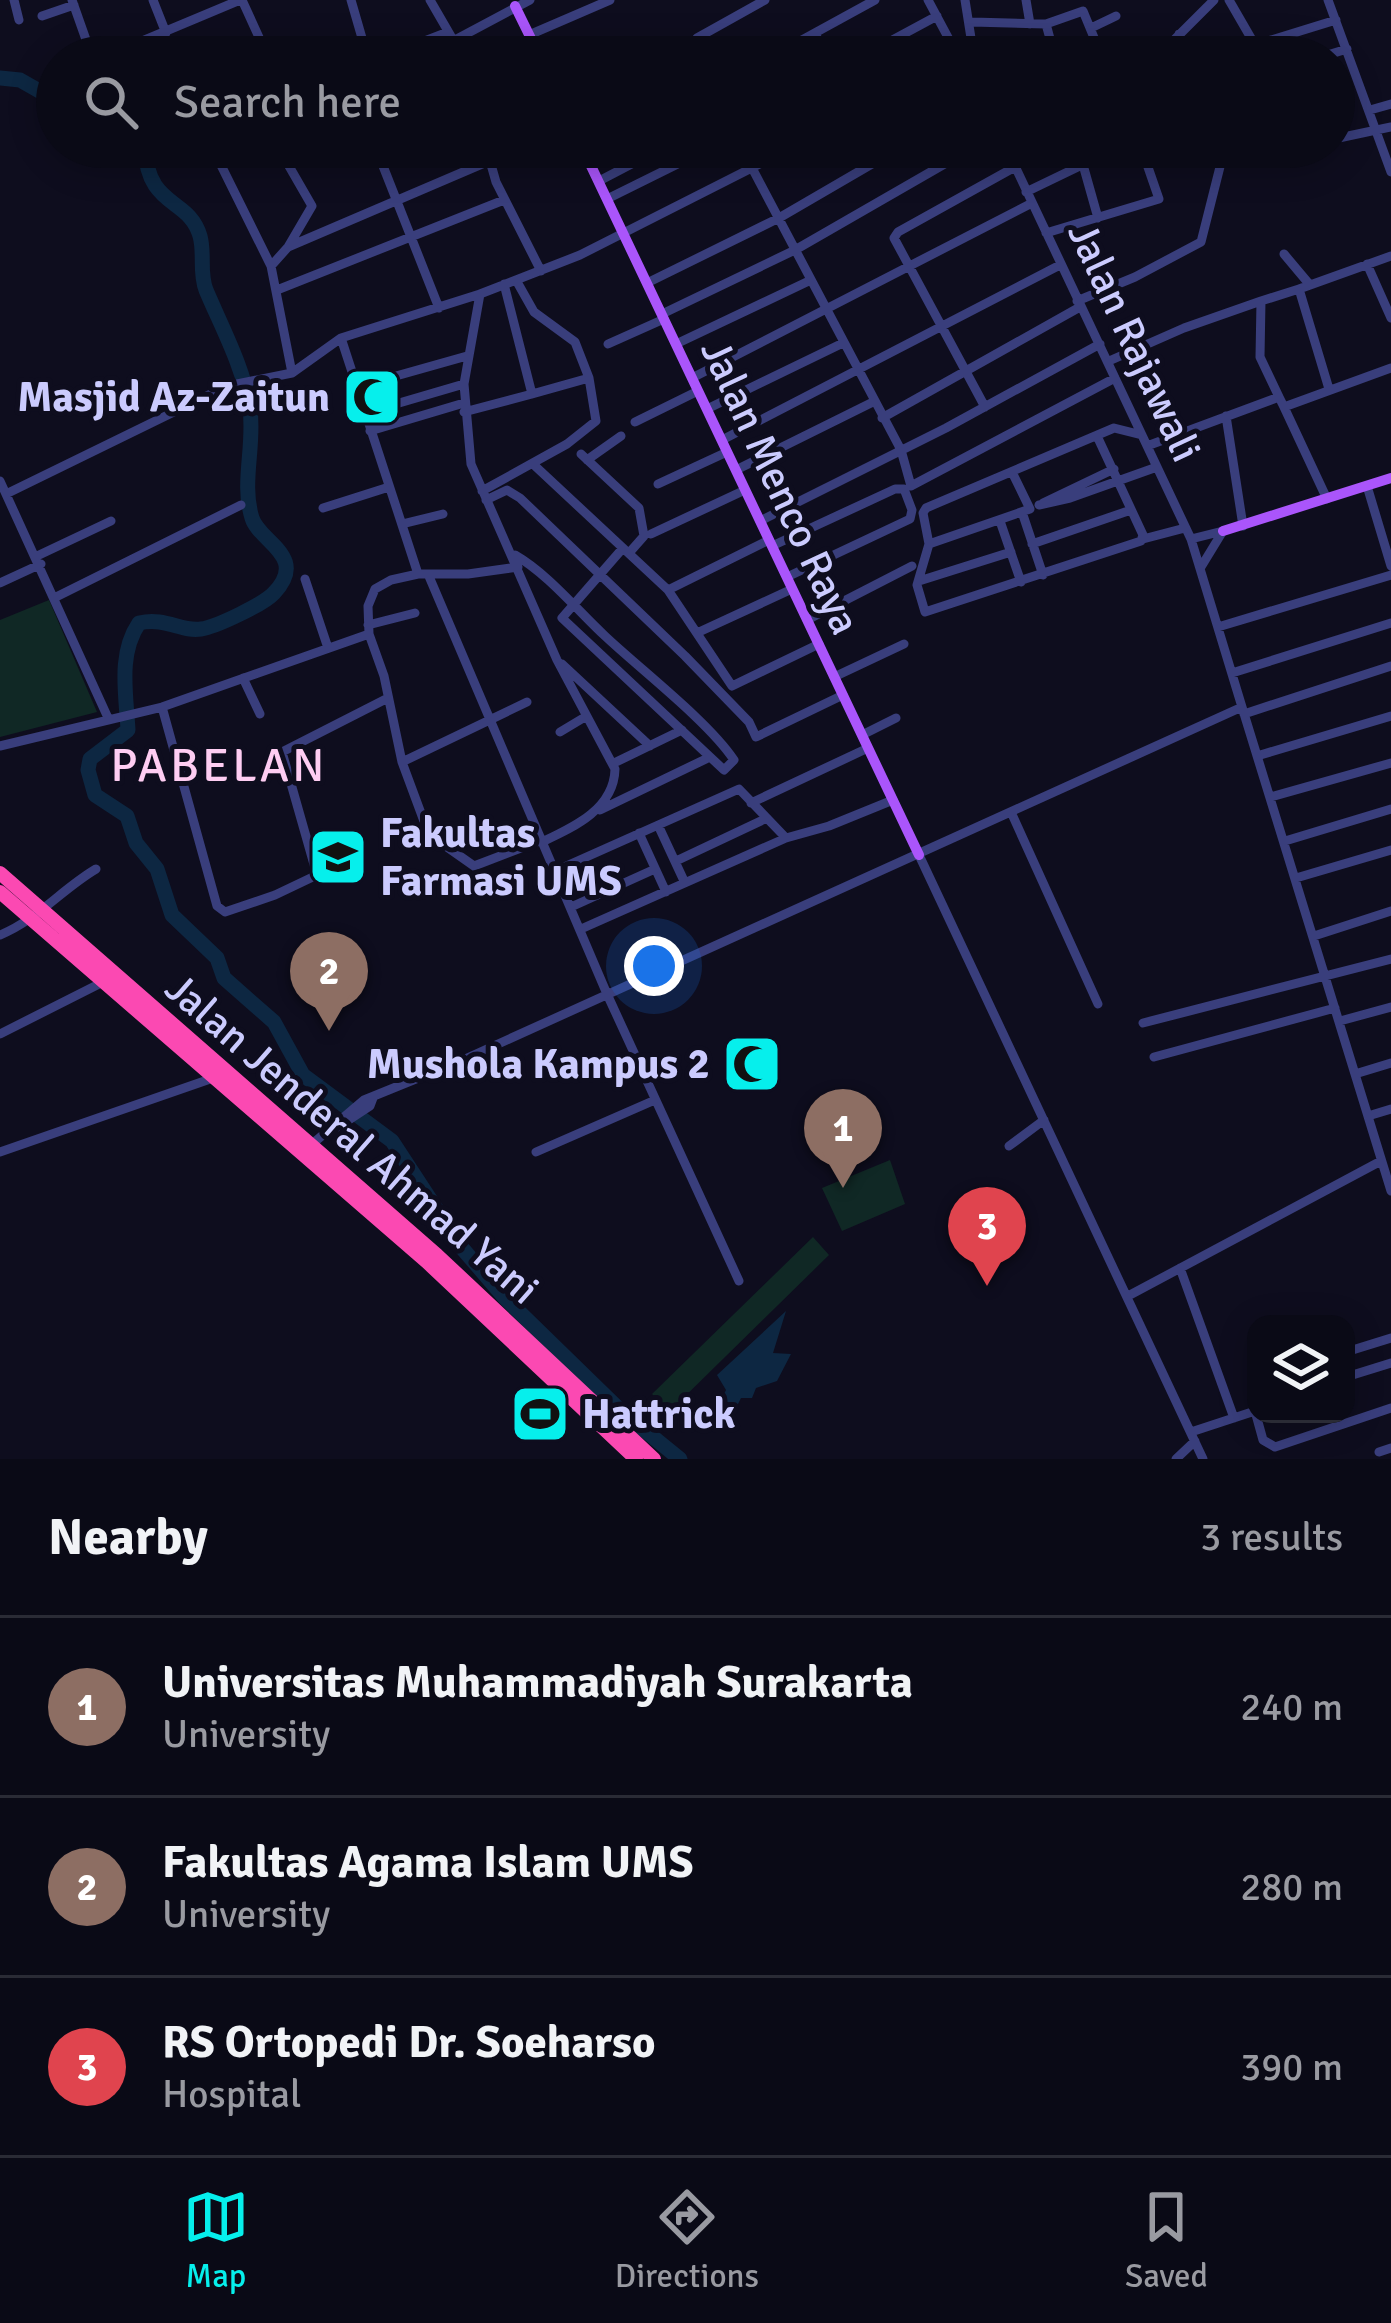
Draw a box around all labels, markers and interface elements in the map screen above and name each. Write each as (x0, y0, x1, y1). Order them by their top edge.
search box (36, 36, 1355, 168)
icon: search (78, 69, 144, 135)
text: Search here (174, 75, 401, 130)
street label: Jalan Rajawali (1056, 214, 1212, 470)
street label: Jalan Menco Raya (689, 331, 871, 643)
mosque icon: Masjid Az-Zaitun (341, 366, 403, 428)
place label: Masjid Az-Zaitun (17, 372, 330, 423)
district label: PABELAN (110, 736, 328, 795)
place label: Fakultas Farmasi UMS (380, 808, 622, 907)
school or university icon: Fakultas Farmasi UMS (307, 826, 369, 888)
pin: 2 (290, 932, 368, 1031)
your location (624, 936, 684, 996)
street label: Jalan Jenderal Ahmad Yani (155, 963, 549, 1315)
mosque icon: Mushola Kampus 2 (721, 1033, 783, 1095)
place label: Mushola Kampus 2 (367, 1039, 710, 1090)
pin: 1 (804, 1089, 882, 1188)
pin: 3 (948, 1187, 1026, 1286)
map controls (1247, 1315, 1355, 1423)
button: layers (1247, 1315, 1355, 1423)
sports icon: Hattrick (509, 1383, 571, 1445)
place label: Hattrick (582, 1389, 735, 1440)
text: Nearby (48, 1506, 208, 1569)
text: 3 results (1200, 1513, 1343, 1561)
text: Universitas Muhammadiyah Surakarta (162, 1655, 913, 1710)
text: 1 (76, 1683, 98, 1731)
text: 240 m (1240, 1683, 1343, 1731)
text: University (162, 1710, 330, 1758)
text: Fakultas Agama Islam UMS (162, 1835, 694, 1890)
text: 2 (76, 1863, 98, 1911)
text: 280 m (1240, 1863, 1343, 1911)
text: University (162, 1890, 330, 1938)
text: RS Ortopedi Dr. Soeharso (162, 2015, 656, 2070)
text: 3 (76, 2043, 98, 2091)
text: 390 m (1240, 2043, 1343, 2091)
text: Hospital (162, 2070, 302, 2118)
tab: Map (183, 2184, 249, 2297)
tab: Directions (615, 2184, 759, 2297)
tab: Saved (1125, 2184, 1208, 2297)

